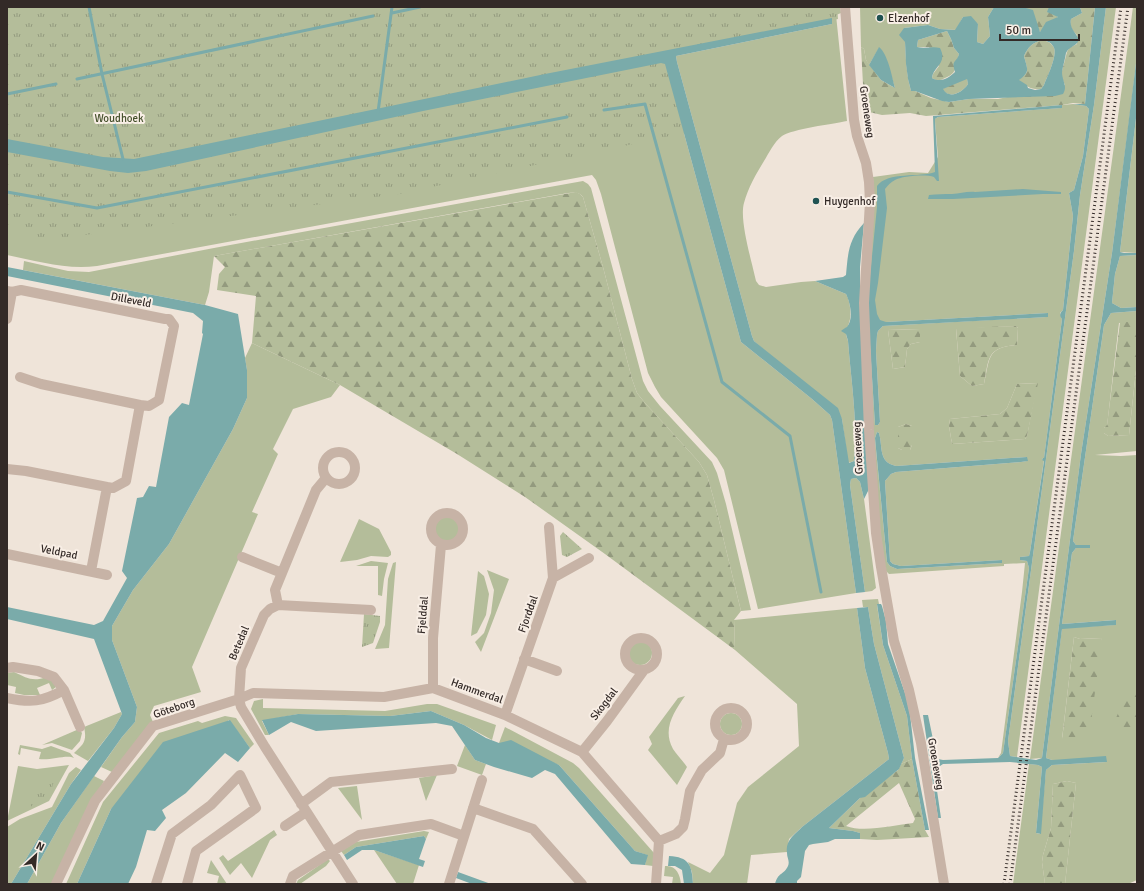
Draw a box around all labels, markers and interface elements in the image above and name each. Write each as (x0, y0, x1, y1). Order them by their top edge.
place label: Elzenhof (888, 12, 931, 25)
marker: Elzenhof (875, 13, 885, 23)
scale bar (1000, 16, 1079, 42)
text: 50 m (1006, 23, 1031, 38)
street label: Groeneweg (857, 85, 877, 139)
park label: Woudhoek (94, 112, 144, 125)
place label: Huygenhof (824, 195, 876, 208)
marker: Huygenhof (811, 196, 821, 206)
street label: Dilleveld (110, 290, 153, 310)
street label: Groeneweg (850, 421, 866, 475)
street label: Veldpad (39, 542, 79, 562)
street label: Fjorddal (515, 593, 541, 635)
street label: Fjelddal (415, 596, 431, 634)
street label: Betedal (226, 624, 252, 662)
street label: Hammerdal (449, 676, 505, 706)
street label: Skogdal (588, 685, 620, 723)
street label: Göteborg (151, 695, 197, 721)
street label: Groeneweg (925, 737, 947, 791)
north arrow (16, 835, 56, 875)
text: N (34, 839, 46, 854)

